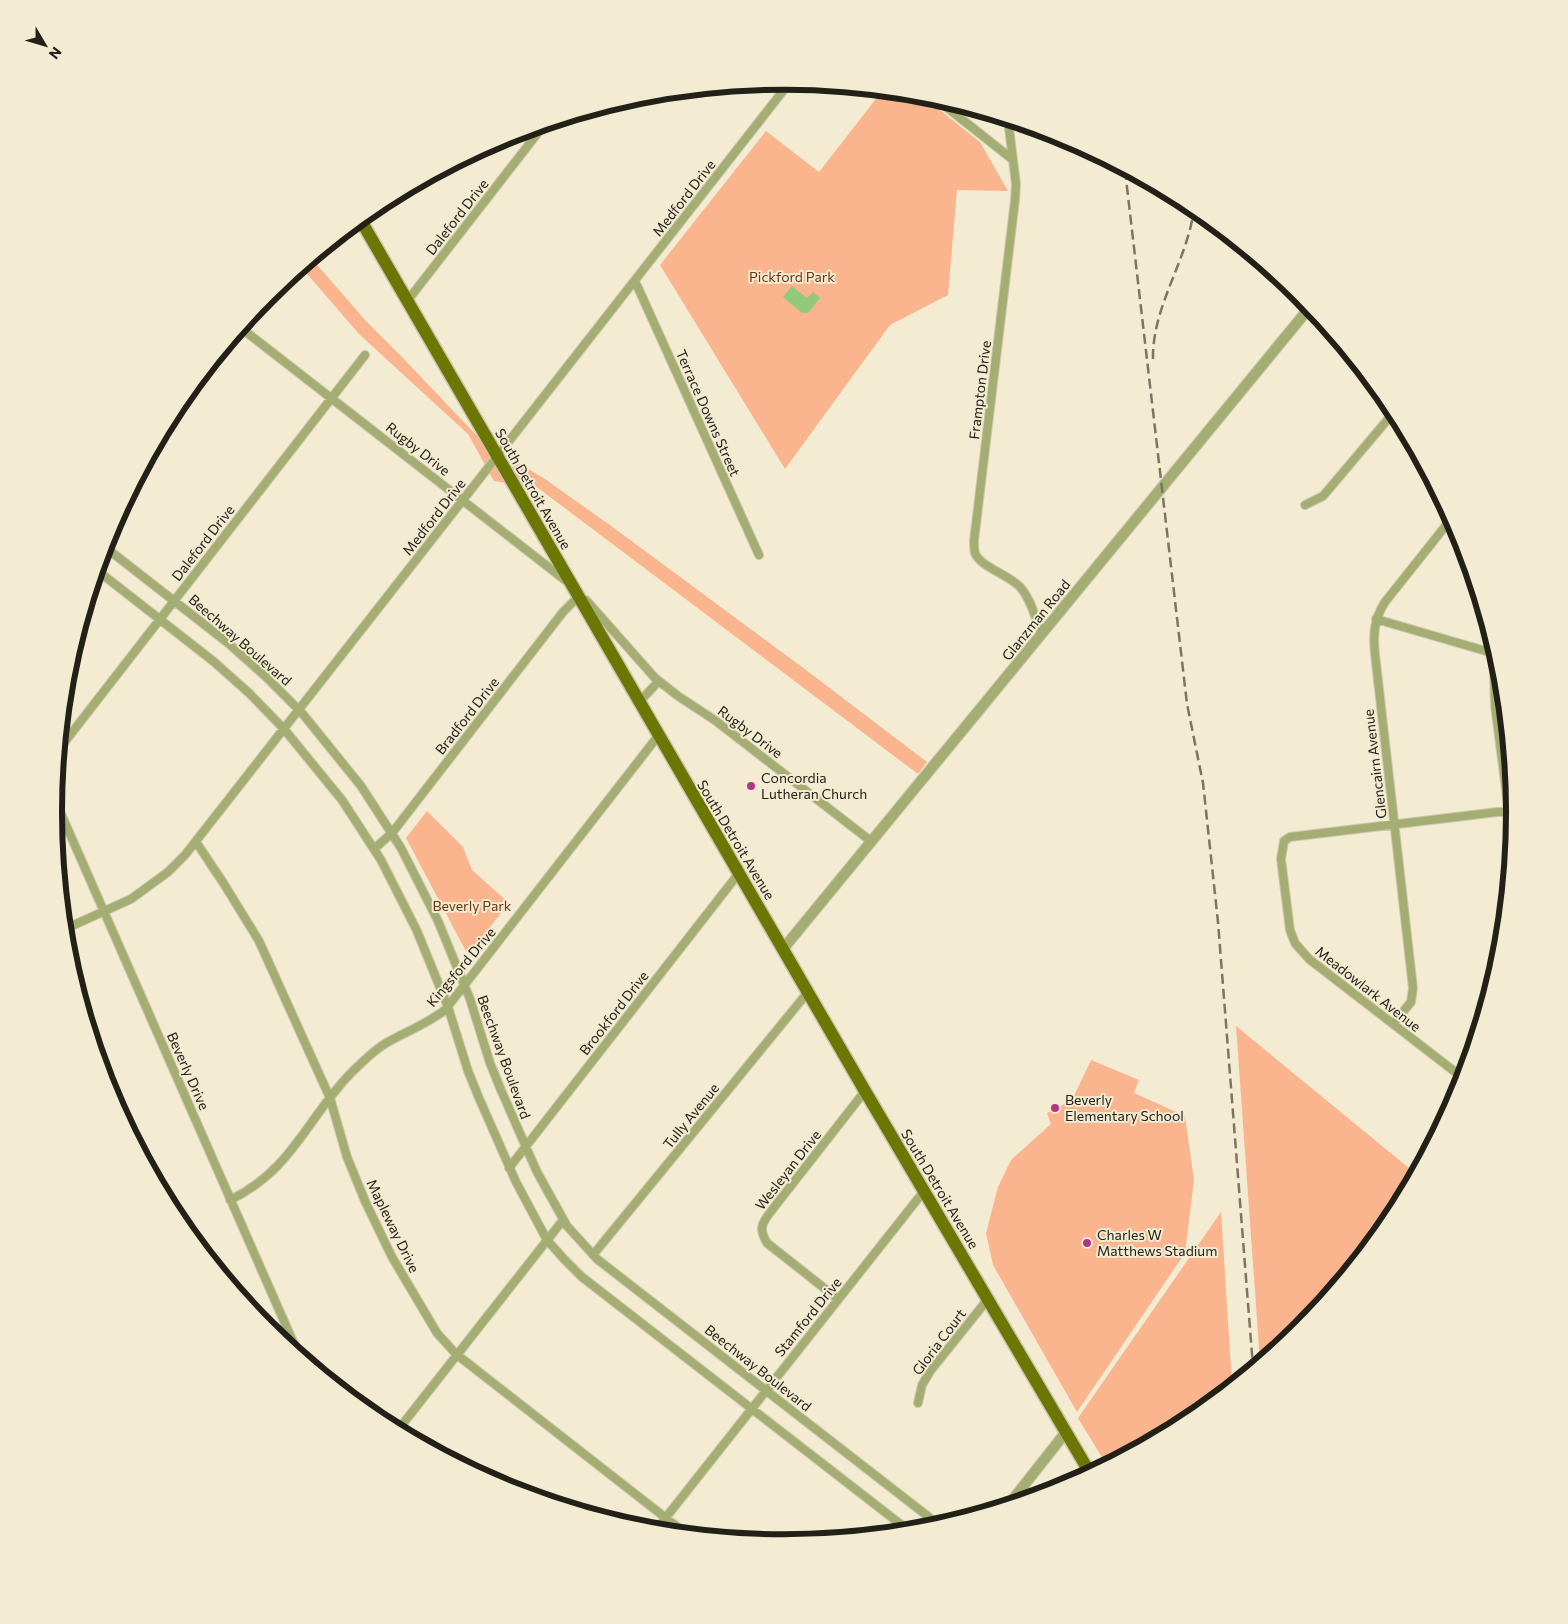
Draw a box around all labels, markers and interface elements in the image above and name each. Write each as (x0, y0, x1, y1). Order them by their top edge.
north arrow (20, 20, 70, 70)
text: N (46, 44, 66, 63)
street label: Medford Drive (648, 156, 719, 239)
street label: Daleford Drive (422, 175, 492, 258)
park label: Pickford Park (749, 268, 835, 285)
street label: Frampton Drive (965, 340, 994, 440)
street label: Terrace Downs Street (673, 347, 744, 479)
street label: Rugby Drive (383, 418, 454, 479)
street label: South Detroit Avenue (492, 425, 575, 552)
street label: Medford Drive (398, 475, 469, 558)
street label: Daleford Drive (168, 501, 238, 584)
street label: Glanzman Road (998, 576, 1073, 664)
street label: Beechway Boulevard (185, 590, 295, 689)
street label: Bradford Drive (431, 674, 502, 758)
street label: Rugby Drive (715, 702, 786, 761)
street label: Glencairn Avenue (1359, 708, 1390, 820)
place label: Concordia Lutheran Church (761, 769, 867, 802)
street label: South Detroit Avenue (694, 777, 779, 903)
marker: Concordia Lutheran Church (745, 780, 757, 792)
park label: Beverly Park (433, 897, 512, 914)
street label: Kingsford Drive (422, 924, 499, 1010)
street label: Meadowlark Avenue (1312, 942, 1424, 1035)
street label: Brookford Drive (575, 967, 652, 1058)
street label: Beechway Boulevard (474, 993, 535, 1121)
street label: Beverly Drive (164, 1029, 213, 1112)
street label: Tully Avenue (659, 1080, 722, 1152)
place label: Beverly Elementary School (1065, 1091, 1184, 1124)
marker: Beverly Elementary School (1049, 1102, 1061, 1114)
street label: Wesleyan Drive (751, 1126, 824, 1213)
street label: South Detroit Avenue (898, 1126, 983, 1252)
street label: Mapleway Drive (364, 1176, 423, 1275)
place label: Charles W Matthews Stadium (1097, 1226, 1217, 1259)
marker: Charles W Matthews Stadium (1081, 1237, 1093, 1249)
street label: Stamford Drive (771, 1274, 845, 1360)
street label: Gloria Court (908, 1305, 969, 1378)
street label: Beechway Boulevard (702, 1321, 815, 1414)

